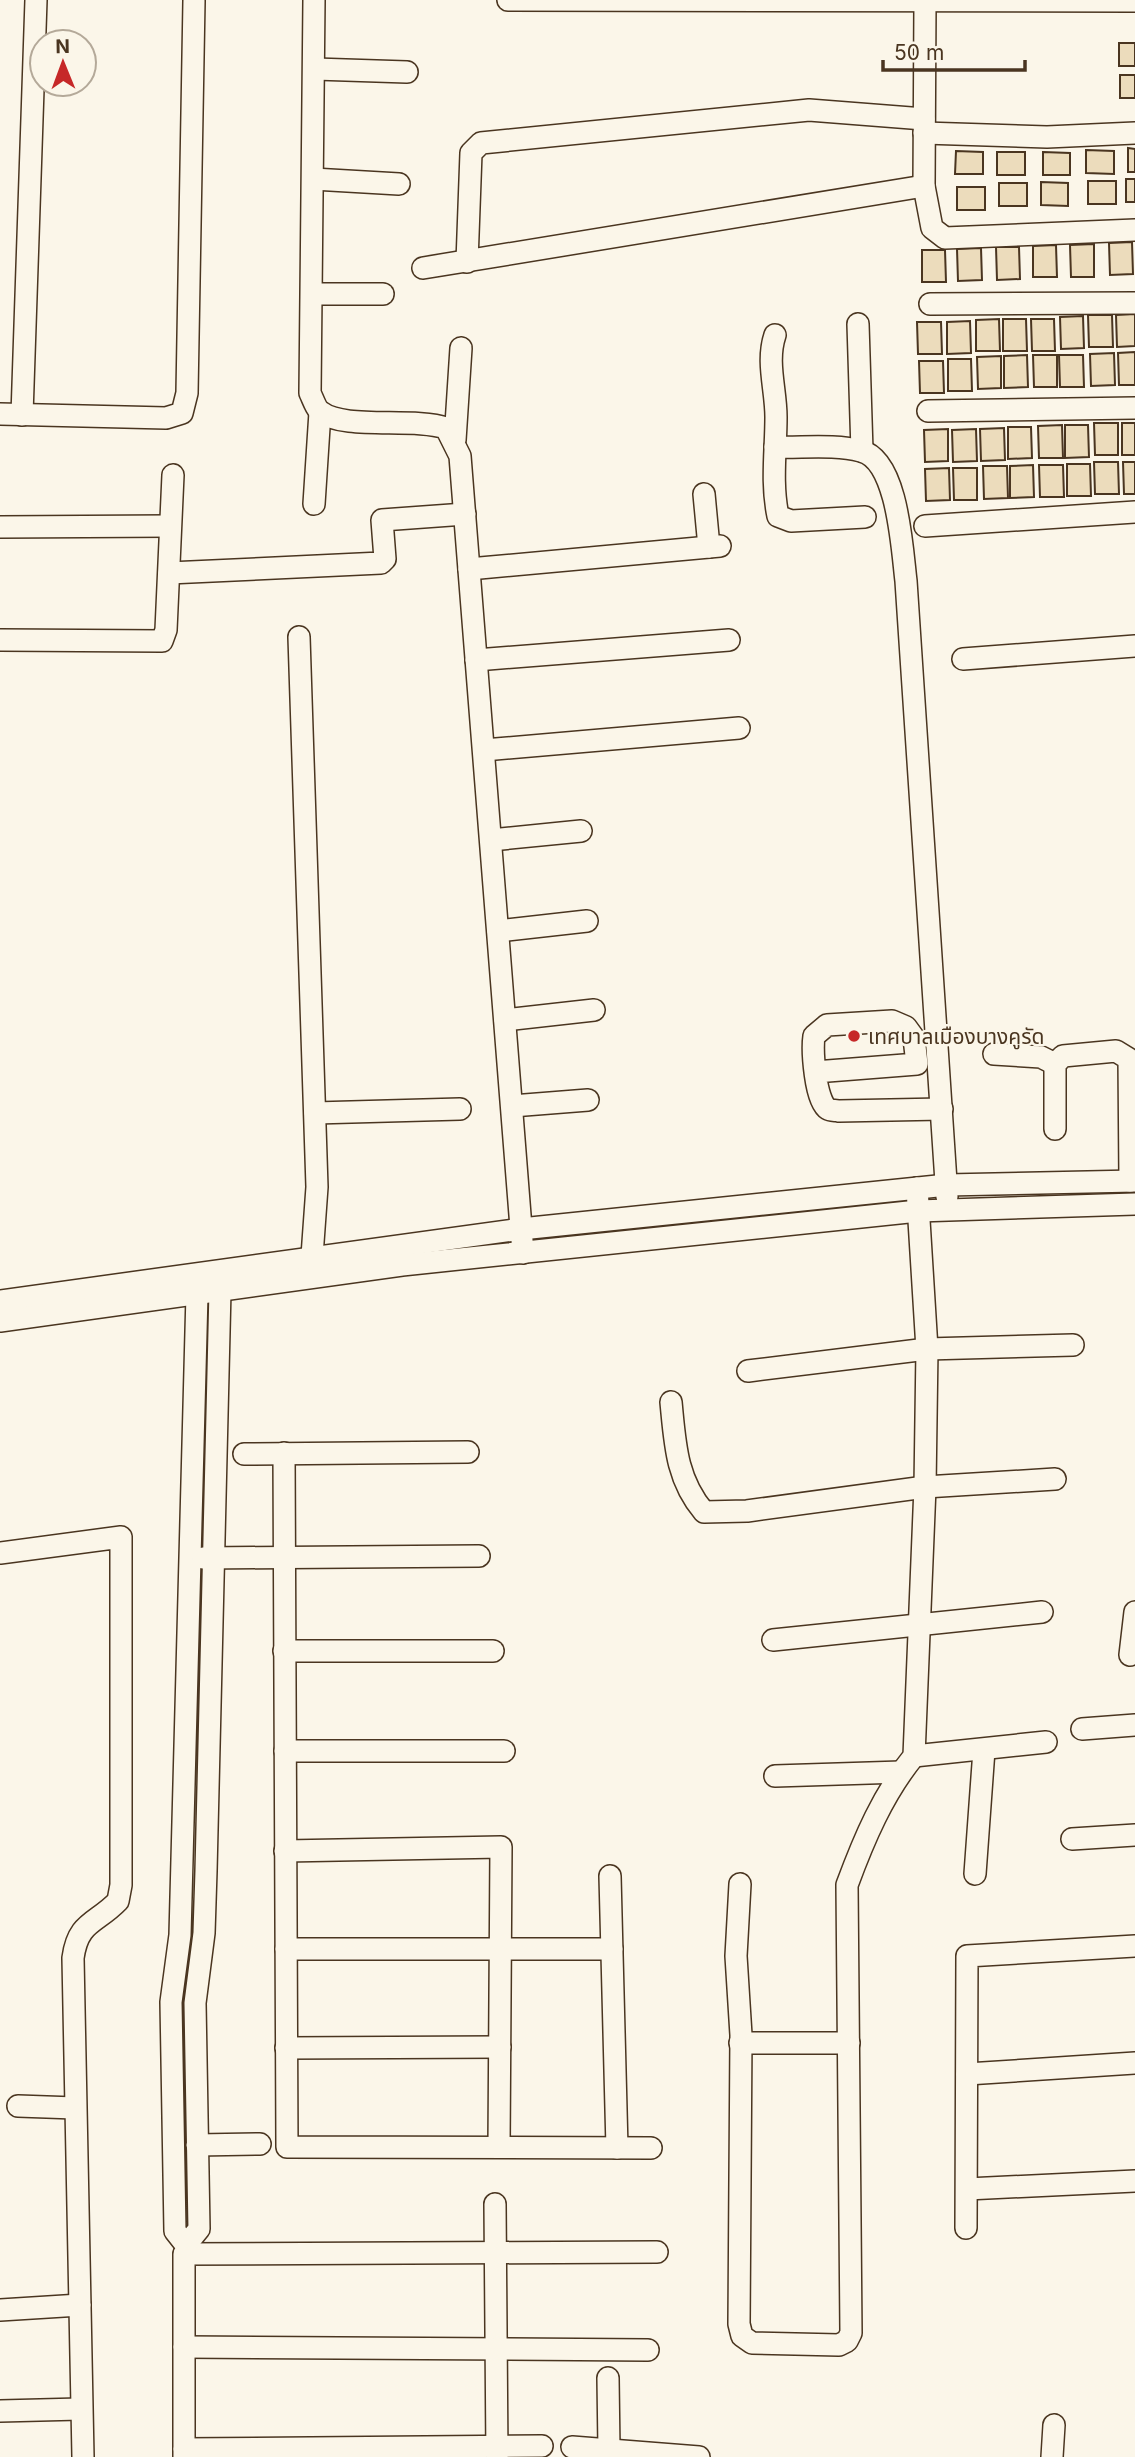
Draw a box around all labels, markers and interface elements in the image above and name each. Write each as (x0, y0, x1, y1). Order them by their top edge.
north arrow (28, 28, 98, 98)
scale bar (883, 28, 1025, 72)
text: N (55, 35, 70, 58)
text: 50 m (894, 40, 944, 65)
place label: เทศบาลเมืองบางคูรัด (868, 1024, 1044, 1050)
marker: เทศบาลเมืองบางคูรัด (846, 1028, 862, 1044)

